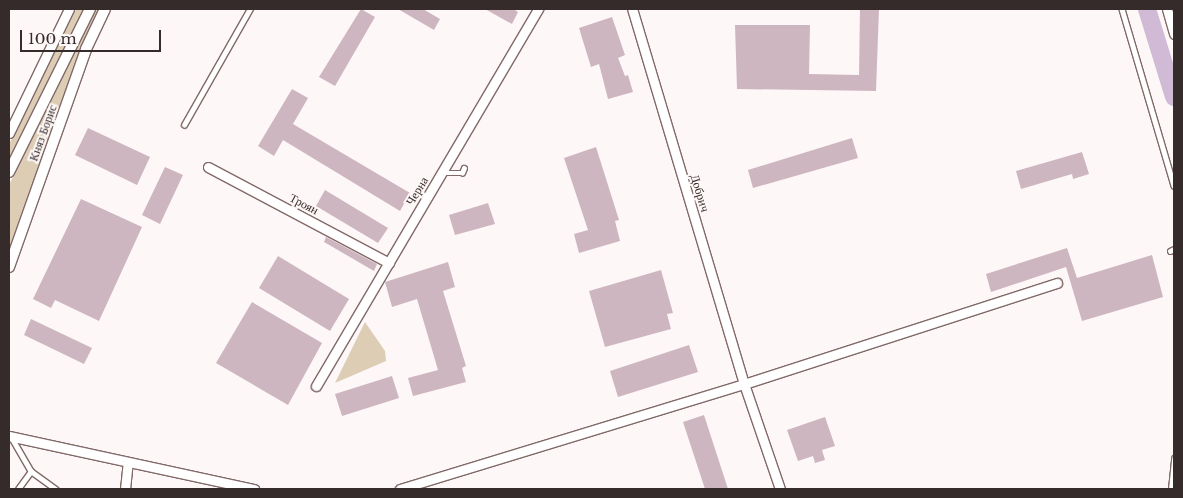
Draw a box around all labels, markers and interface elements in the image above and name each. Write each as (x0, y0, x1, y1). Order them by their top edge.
scale bar (22, 20, 164, 52)
text: 100 m (28, 29, 77, 48)
street label: Княз Борис (26, 103, 60, 163)
street label: Добрич (687, 172, 713, 214)
street label: Черна (403, 174, 431, 208)
street label: Троян (287, 190, 321, 218)

